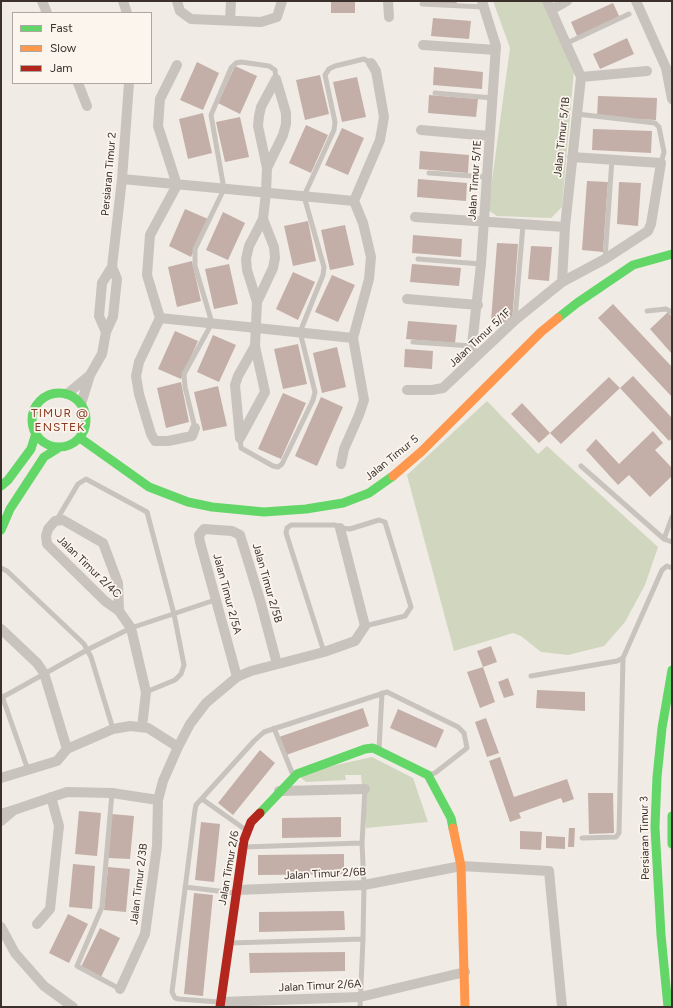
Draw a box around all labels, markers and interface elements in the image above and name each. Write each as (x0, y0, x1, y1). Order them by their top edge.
legend (12, 12, 152, 84)
text: Fast (50, 21, 73, 35)
text: Slow (50, 41, 76, 55)
text: Jam (50, 61, 73, 75)
street label: Jalan Timur 5/1B (551, 96, 573, 178)
street label: Persiaran Timur 2 (99, 132, 119, 216)
street label: Jalan Timur 5/1E (466, 139, 484, 221)
street label: Jalan Timur 5/1F (446, 306, 514, 370)
district label: TIMUR @ ENSTEK (31, 406, 89, 434)
street label: Jalan Timur 5 (363, 432, 421, 484)
street label: Jalan Timur 2/4C (54, 533, 124, 601)
street label: Jalan Timur 2/5B (249, 542, 285, 624)
street label: Jalan Timur 2/5A (210, 552, 244, 636)
street label: Persiaran Timur 3 (638, 796, 652, 880)
street label: Jalan Timur 2/6 (216, 830, 242, 906)
street label: Jalan Timur 2/3B (127, 843, 151, 925)
street label: Jalan Timur 2/6B (284, 865, 366, 883)
street label: Jalan Timur 2/6A (278, 977, 362, 995)

